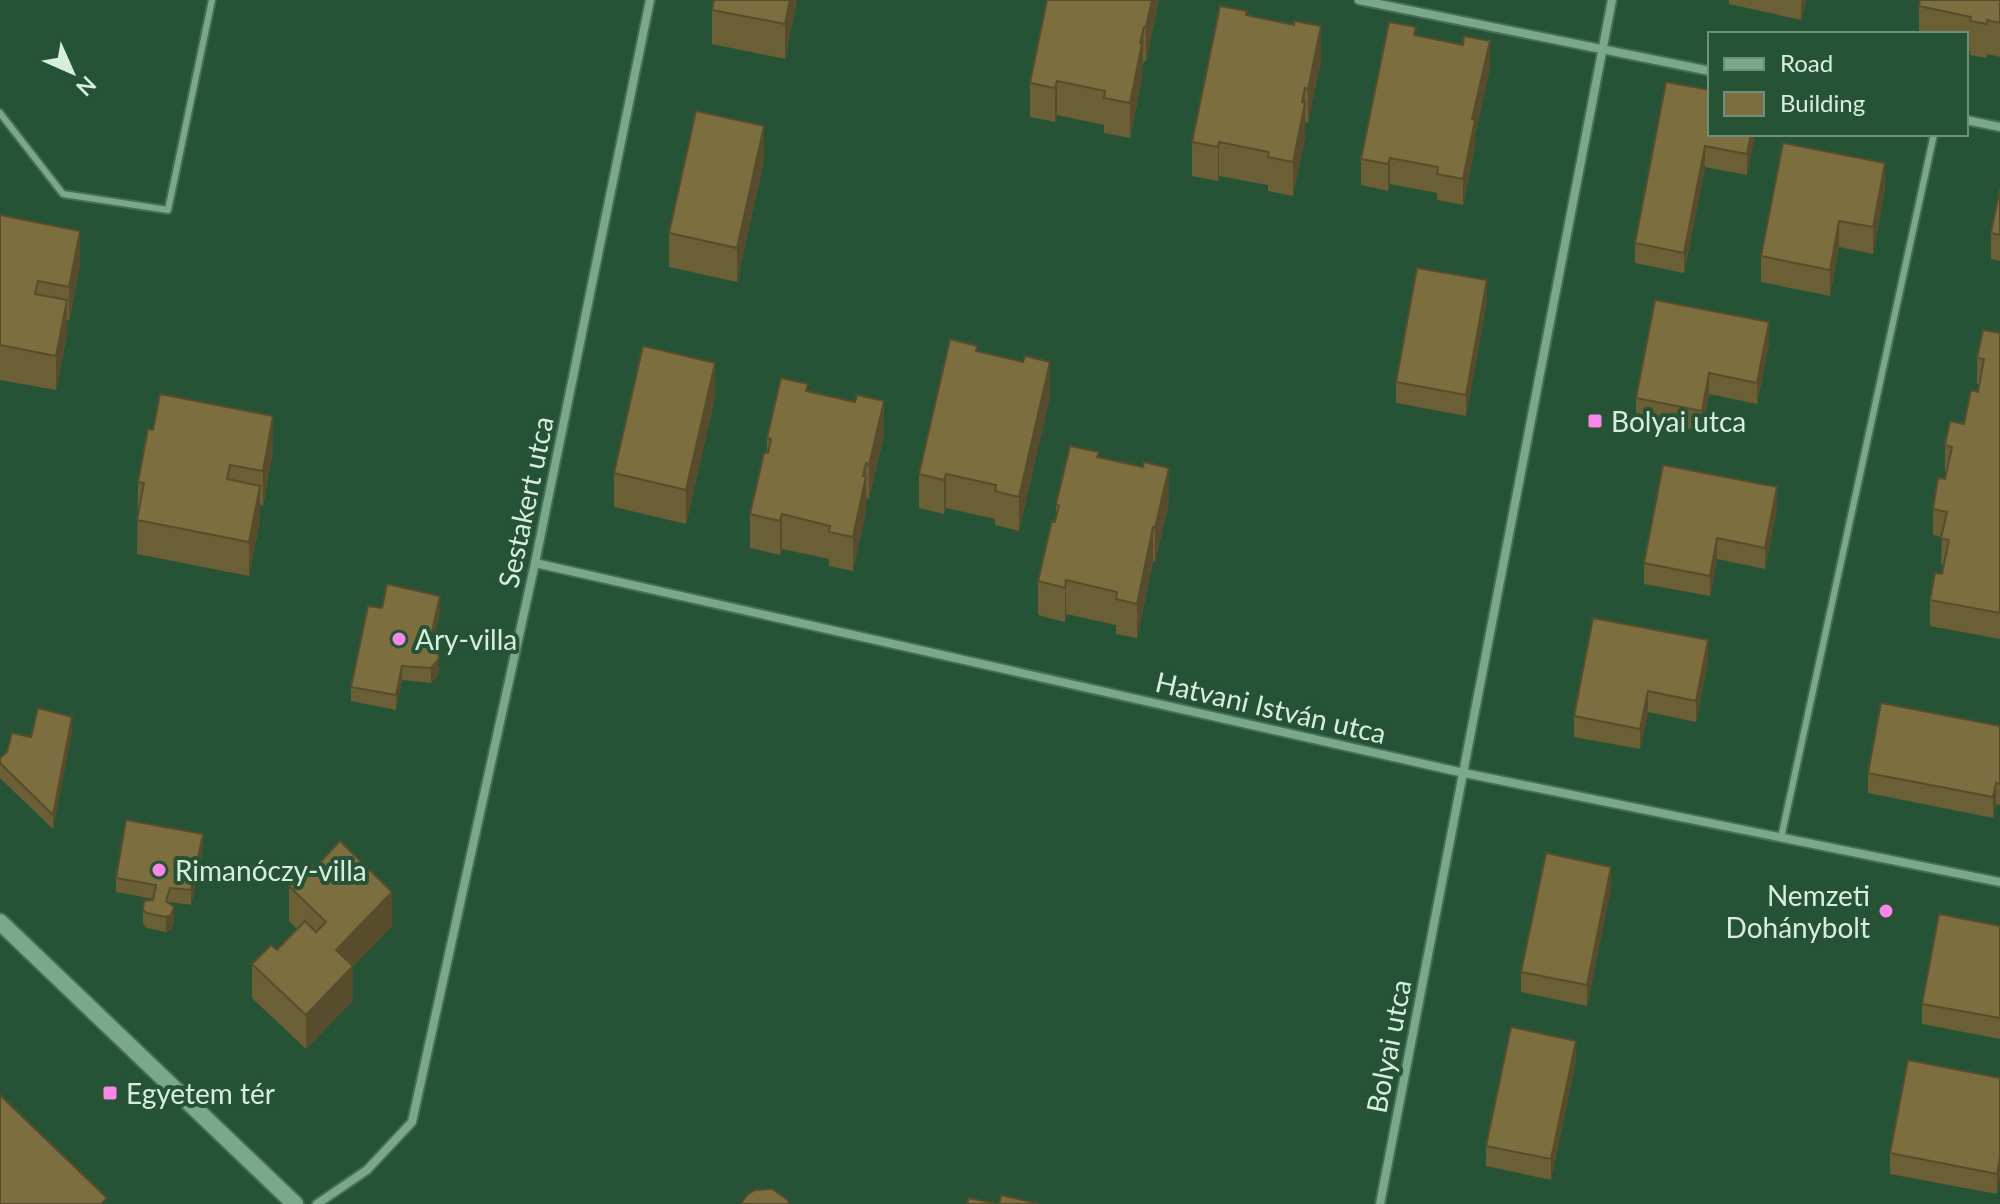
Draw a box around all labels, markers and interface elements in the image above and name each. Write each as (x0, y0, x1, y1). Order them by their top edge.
north arrow (32, 32, 112, 112)
legend (1708, 32, 1968, 136)
text: Road (1780, 48, 1833, 77)
text: N (71, 71, 102, 102)
text: Building (1780, 88, 1865, 117)
place label: Bolyai utca (1611, 404, 1746, 438)
marker: Bolyai utca (1586, 412, 1604, 430)
street label: Sestakert utca (490, 413, 560, 591)
place label: Ary-villa (415, 622, 517, 656)
marker: Ary-villa (390, 630, 408, 648)
street label: Hatvani István utca (1152, 664, 1390, 750)
place label: Rimanóczy-villa (175, 853, 367, 887)
marker: Rimanóczy-villa (150, 861, 168, 879)
place label: Nemzeti Dohánybolt (1726, 878, 1870, 944)
marker: Nemzeti Dohánybolt (1877, 902, 1895, 920)
street label: Bolyai utca (1358, 976, 1418, 1116)
place label: Egyetem tér (126, 1076, 275, 1110)
marker: Egyetem tér (101, 1084, 119, 1102)

